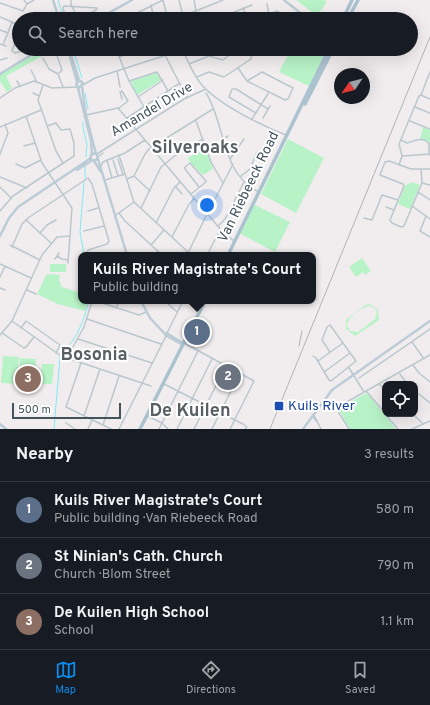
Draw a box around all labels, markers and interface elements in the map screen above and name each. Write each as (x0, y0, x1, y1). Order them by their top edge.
search box (12, 12, 418, 56)
icon: search (26, 23, 48, 45)
text: Search here (58, 25, 138, 44)
north arrow (334, 68, 370, 104)
street label: Amandel Drive (108, 79, 196, 141)
street label: Van Riebeeck Road (215, 129, 283, 245)
district label: Silveroaks (151, 137, 239, 160)
your location (197, 195, 217, 215)
popup (78, 252, 316, 304)
text: Kuils River Magistrate's Court (93, 261, 301, 280)
text: Public building (93, 280, 179, 296)
pin: 1 (184, 317, 210, 347)
district label: Bosonia (60, 344, 128, 367)
pin: 2 (215, 362, 241, 392)
pin: 3 (15, 364, 41, 394)
map controls (382, 381, 418, 417)
button: locate (382, 381, 418, 417)
place label: Kuils River (288, 398, 356, 415)
district label: De Kuilen (149, 400, 231, 423)
marker: Kuils River (273, 400, 285, 412)
scale bar (12, 401, 121, 420)
text: 500 m (18, 403, 51, 417)
text: Nearby (16, 444, 73, 466)
text: 3 results (364, 447, 414, 463)
text: Kuils River Magistrate's Court (54, 492, 262, 511)
text: 1 (26, 502, 32, 518)
text: 580 m (376, 502, 414, 518)
text: Public building · Van Riebeeck Road (54, 511, 258, 527)
text: St Ninian's Cath. Church (54, 548, 223, 567)
text: 2 (25, 558, 33, 574)
text: 790 m (377, 558, 414, 574)
text: Church · Blom Street (54, 567, 171, 583)
text: De Kuilen High School (54, 604, 209, 623)
text: 3 (25, 614, 33, 630)
text: 1.1 km (380, 614, 414, 630)
text: School (54, 623, 94, 639)
tab: Map (55, 659, 77, 697)
tab: Directions (186, 659, 236, 697)
tab: Saved (345, 659, 375, 697)

